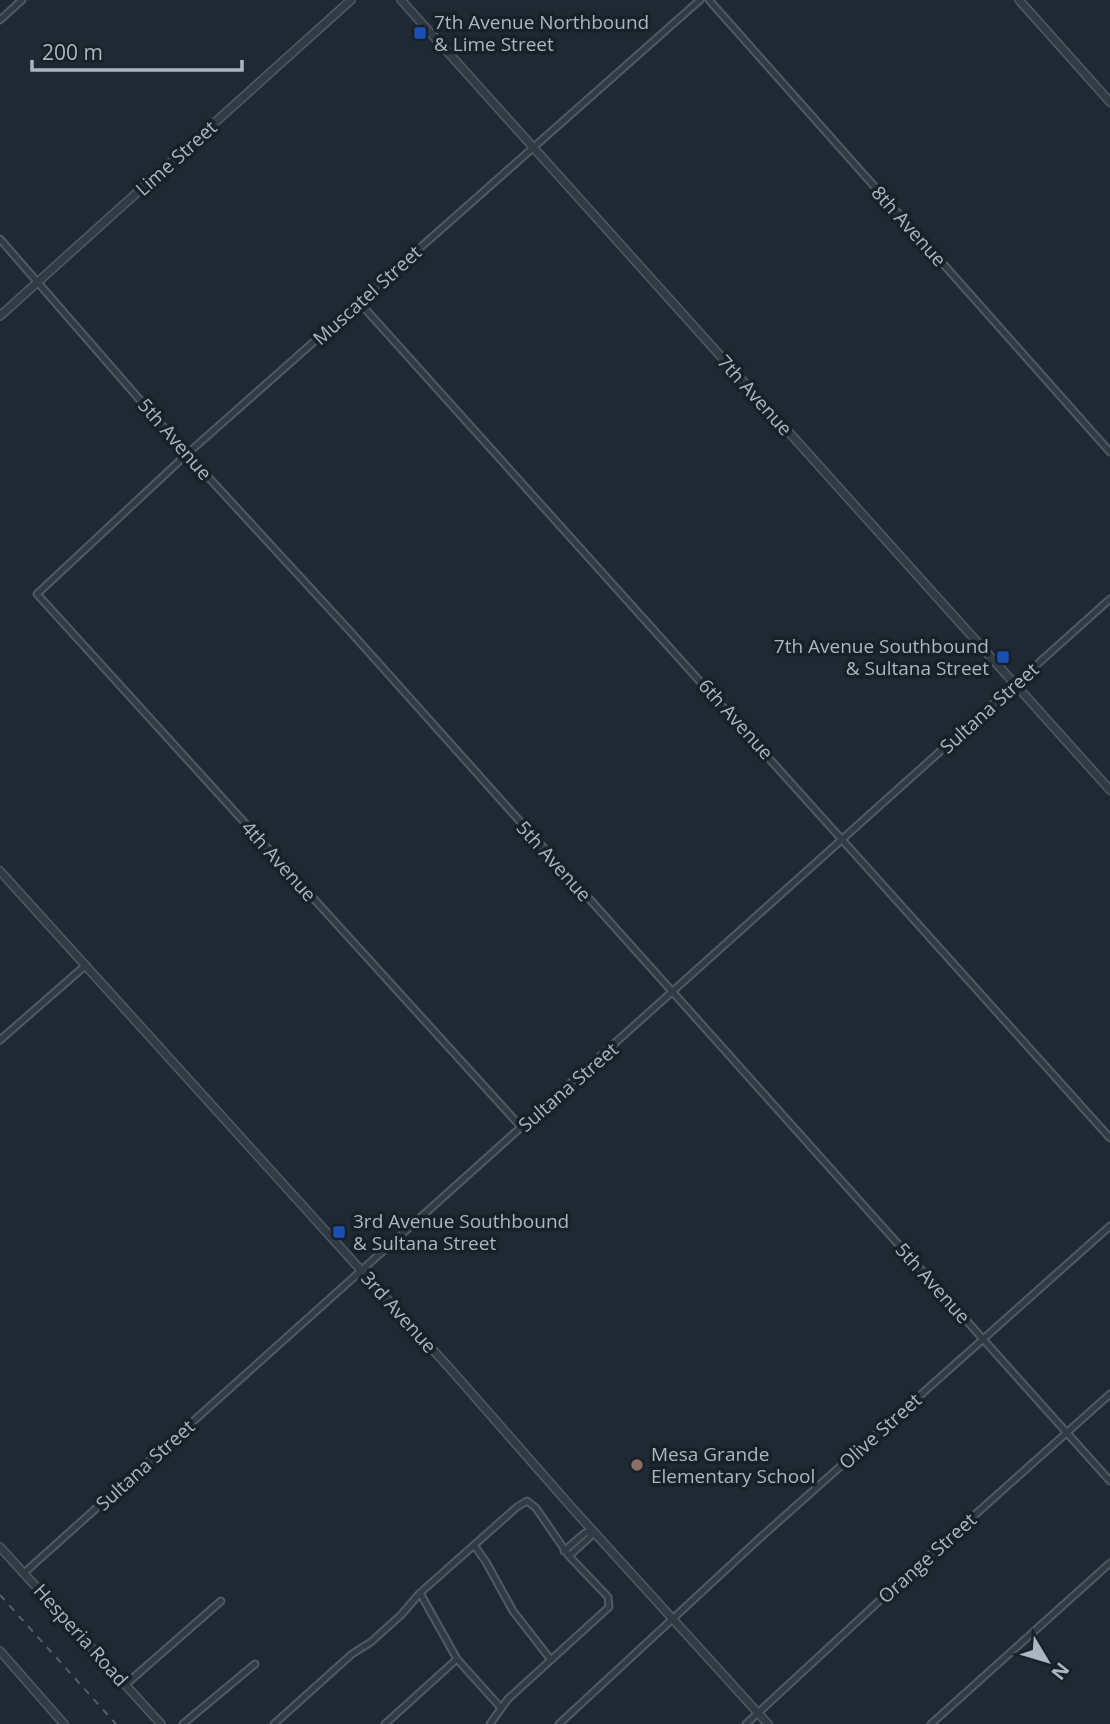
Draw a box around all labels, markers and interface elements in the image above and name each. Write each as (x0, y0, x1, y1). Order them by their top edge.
place label: 7th Avenue Northbound & Lime Street (434, 9, 649, 57)
marker: 7th Avenue Northbound & Lime Street (412, 25, 428, 41)
scale bar (32, 28, 242, 72)
text: 200 m (42, 38, 103, 66)
street label: Lime Street (130, 114, 222, 201)
street label: 8th Avenue (866, 180, 952, 272)
street label: Muscatel Street (307, 239, 427, 351)
street label: 7th Avenue (712, 349, 798, 441)
street label: 5th Avenue (132, 393, 218, 485)
place label: 7th Avenue Southbound & Sultana Street (774, 633, 989, 681)
marker: 7th Avenue Southbound & Sultana Street (995, 649, 1011, 665)
street label: Sultana Street (934, 657, 1044, 759)
street label: 6th Avenue (693, 673, 779, 765)
street label: 4th Avenue (236, 815, 322, 907)
street label: 5th Avenue (511, 815, 597, 907)
street label: Sultana Street (513, 1036, 624, 1138)
place label: 3rd Avenue Southbound & Sultana Street (353, 1208, 569, 1256)
marker: 3rd Avenue Southbound & Sultana Street (331, 1224, 347, 1240)
street label: 5th Avenue (890, 1237, 976, 1329)
street label: 3rd Avenue (355, 1266, 443, 1358)
street label: Olive Street (833, 1387, 927, 1475)
street label: Sultana Street (90, 1414, 200, 1516)
place label: Mesa Grande Elementary School (651, 1441, 815, 1489)
marker: Mesa Grande Elementary School (629, 1457, 645, 1473)
street label: Orange Street (872, 1507, 982, 1609)
street label: Hesperia Road (28, 1578, 134, 1692)
north arrow (1012, 1626, 1082, 1696)
text: N (1045, 1657, 1075, 1686)

